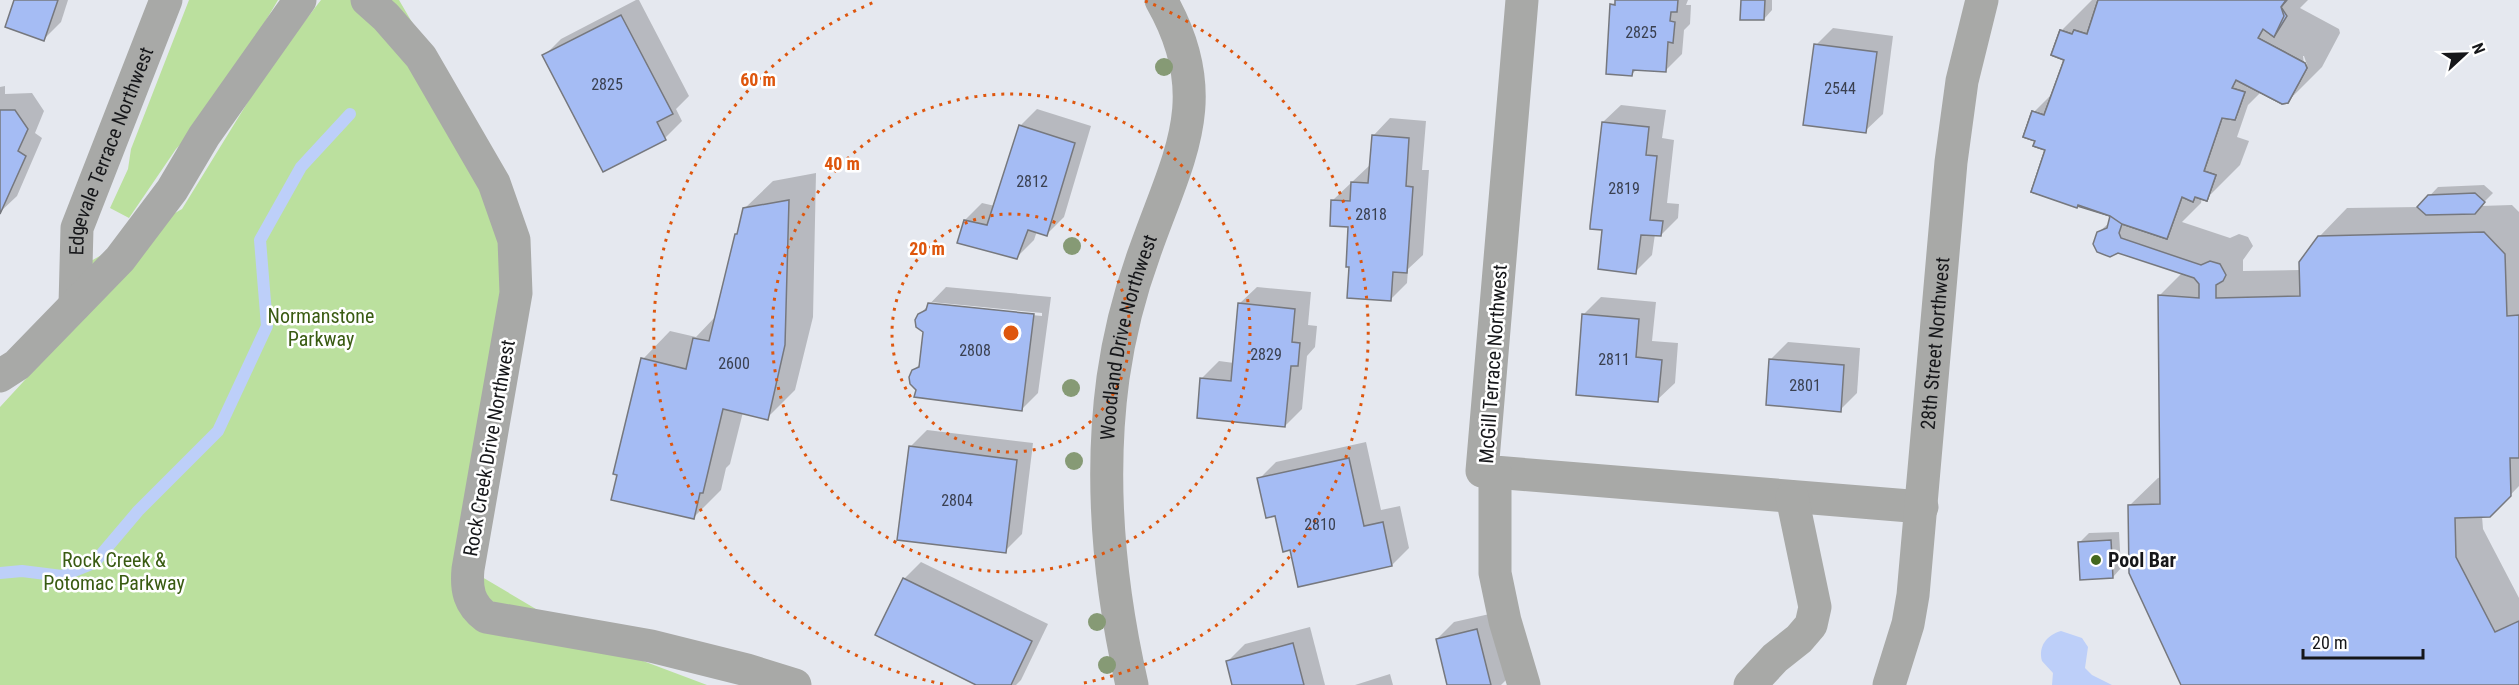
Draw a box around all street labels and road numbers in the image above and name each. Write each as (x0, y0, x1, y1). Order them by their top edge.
street label: Edgevale Terrace Northwest (64, 44, 158, 256)
street label: Woodland Drive Northwest (1095, 231, 1162, 441)
street label: 28th Street Northwest (1916, 256, 1955, 431)
street label: McGill Terrace Northwest (1474, 264, 1512, 464)
street label: Rock Creek Drive Northwest (458, 338, 520, 558)

